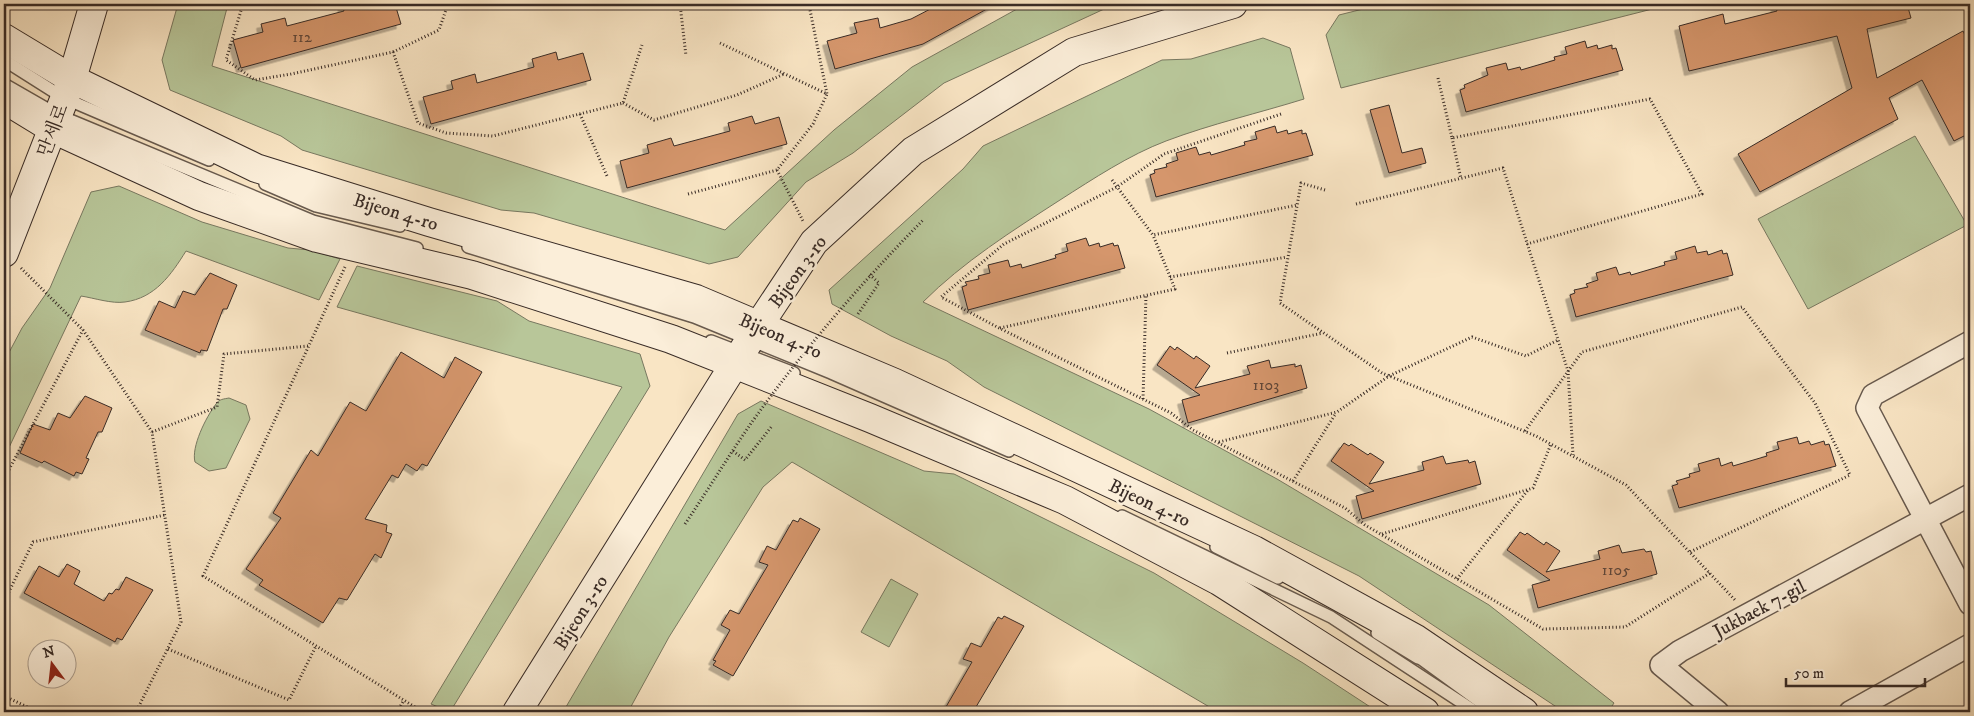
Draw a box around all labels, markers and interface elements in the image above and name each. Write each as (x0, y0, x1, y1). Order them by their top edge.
house number: 112 (292, 27, 312, 47)
street label: 만세로 (33, 101, 74, 160)
street label: Bijeon 4-ro (350, 189, 441, 236)
street label: Bijeon 3-ro (764, 231, 832, 312)
street label: Bijeon 4-ro (736, 309, 825, 364)
house number: 1103 (1253, 375, 1279, 395)
street label: Bijeon 4-ro (1105, 474, 1194, 532)
house number: 1105 (1602, 560, 1630, 580)
street label: Bijeon 3-ro (549, 571, 613, 654)
street label: Jukbaek 7-gil (1708, 575, 1810, 644)
north arrow (28, 638, 78, 688)
text: N (41, 642, 57, 663)
scale bar (1786, 656, 1925, 688)
text: 50 m (1794, 664, 1824, 683)

